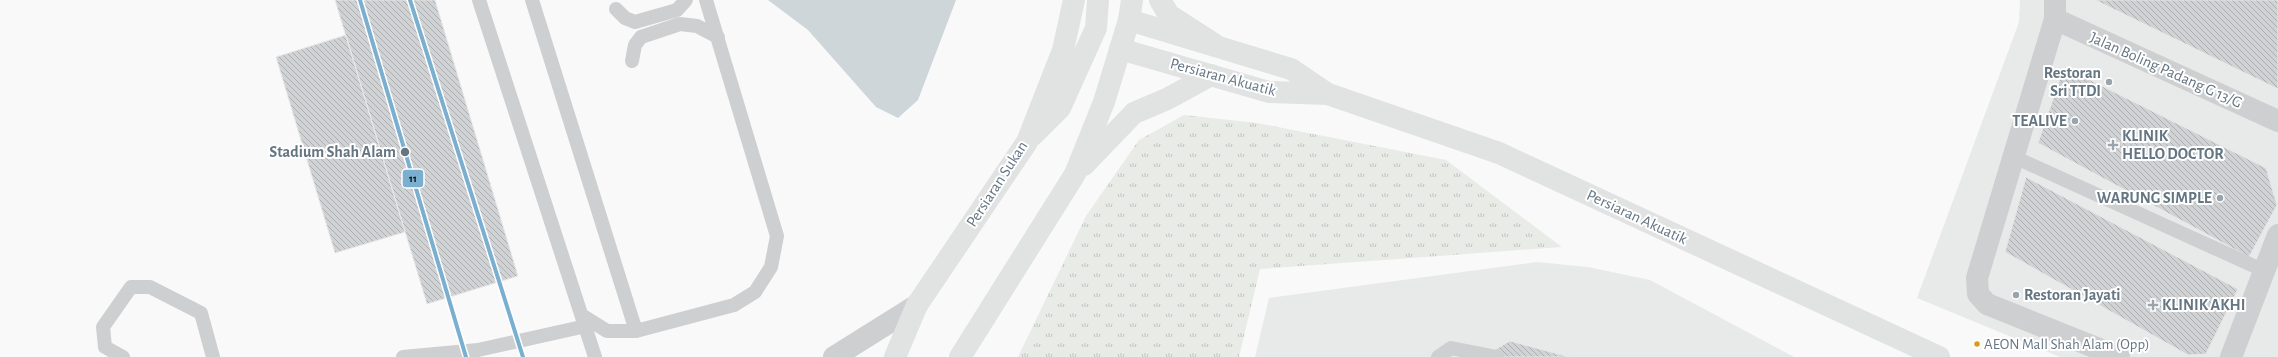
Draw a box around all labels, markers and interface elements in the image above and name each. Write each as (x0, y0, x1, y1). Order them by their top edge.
street label: Jalan Boling Padang G 13/G (2087, 29, 2245, 111)
street label: Persiaran Akuatik (1168, 55, 1278, 99)
place label: Restoran Sri TTDI (2044, 65, 2101, 99)
marker: Restoran Sri TTDI (2104, 77, 2114, 87)
place label: TEALIVE (2012, 113, 2067, 129)
marker: TEALIVE (2070, 116, 2080, 126)
place label: KLINIK HELLO DOCTOR (2122, 128, 2224, 162)
street label: Persiaran Sukan (963, 138, 1031, 230)
marker: KLINIK HELLO DOCTOR (2107, 139, 2119, 151)
place label: Stadium Shah Alam (269, 144, 396, 160)
marker: Stadium Shah Alam (399, 146, 411, 158)
line badge: 11 (402, 169, 424, 188)
text: 11 (409, 173, 417, 184)
street label: Persiaran Akuatik (1584, 187, 1690, 248)
place label: WARUNG SIMPLE (2097, 190, 2212, 206)
marker: WARUNG SIMPLE (2215, 193, 2225, 203)
place label: Restoran Jayati (2024, 287, 2121, 304)
marker: Restoran Jayati (2011, 290, 2021, 300)
place label: KLINIK AKHI (2162, 297, 2245, 313)
marker: KLINIK AKHI (2147, 299, 2159, 311)
place label: AEON Mall Shah Alam (Opp) (1984, 337, 2150, 352)
marker: AEON Mall Shah Alam (Opp) (1972, 339, 1982, 349)

